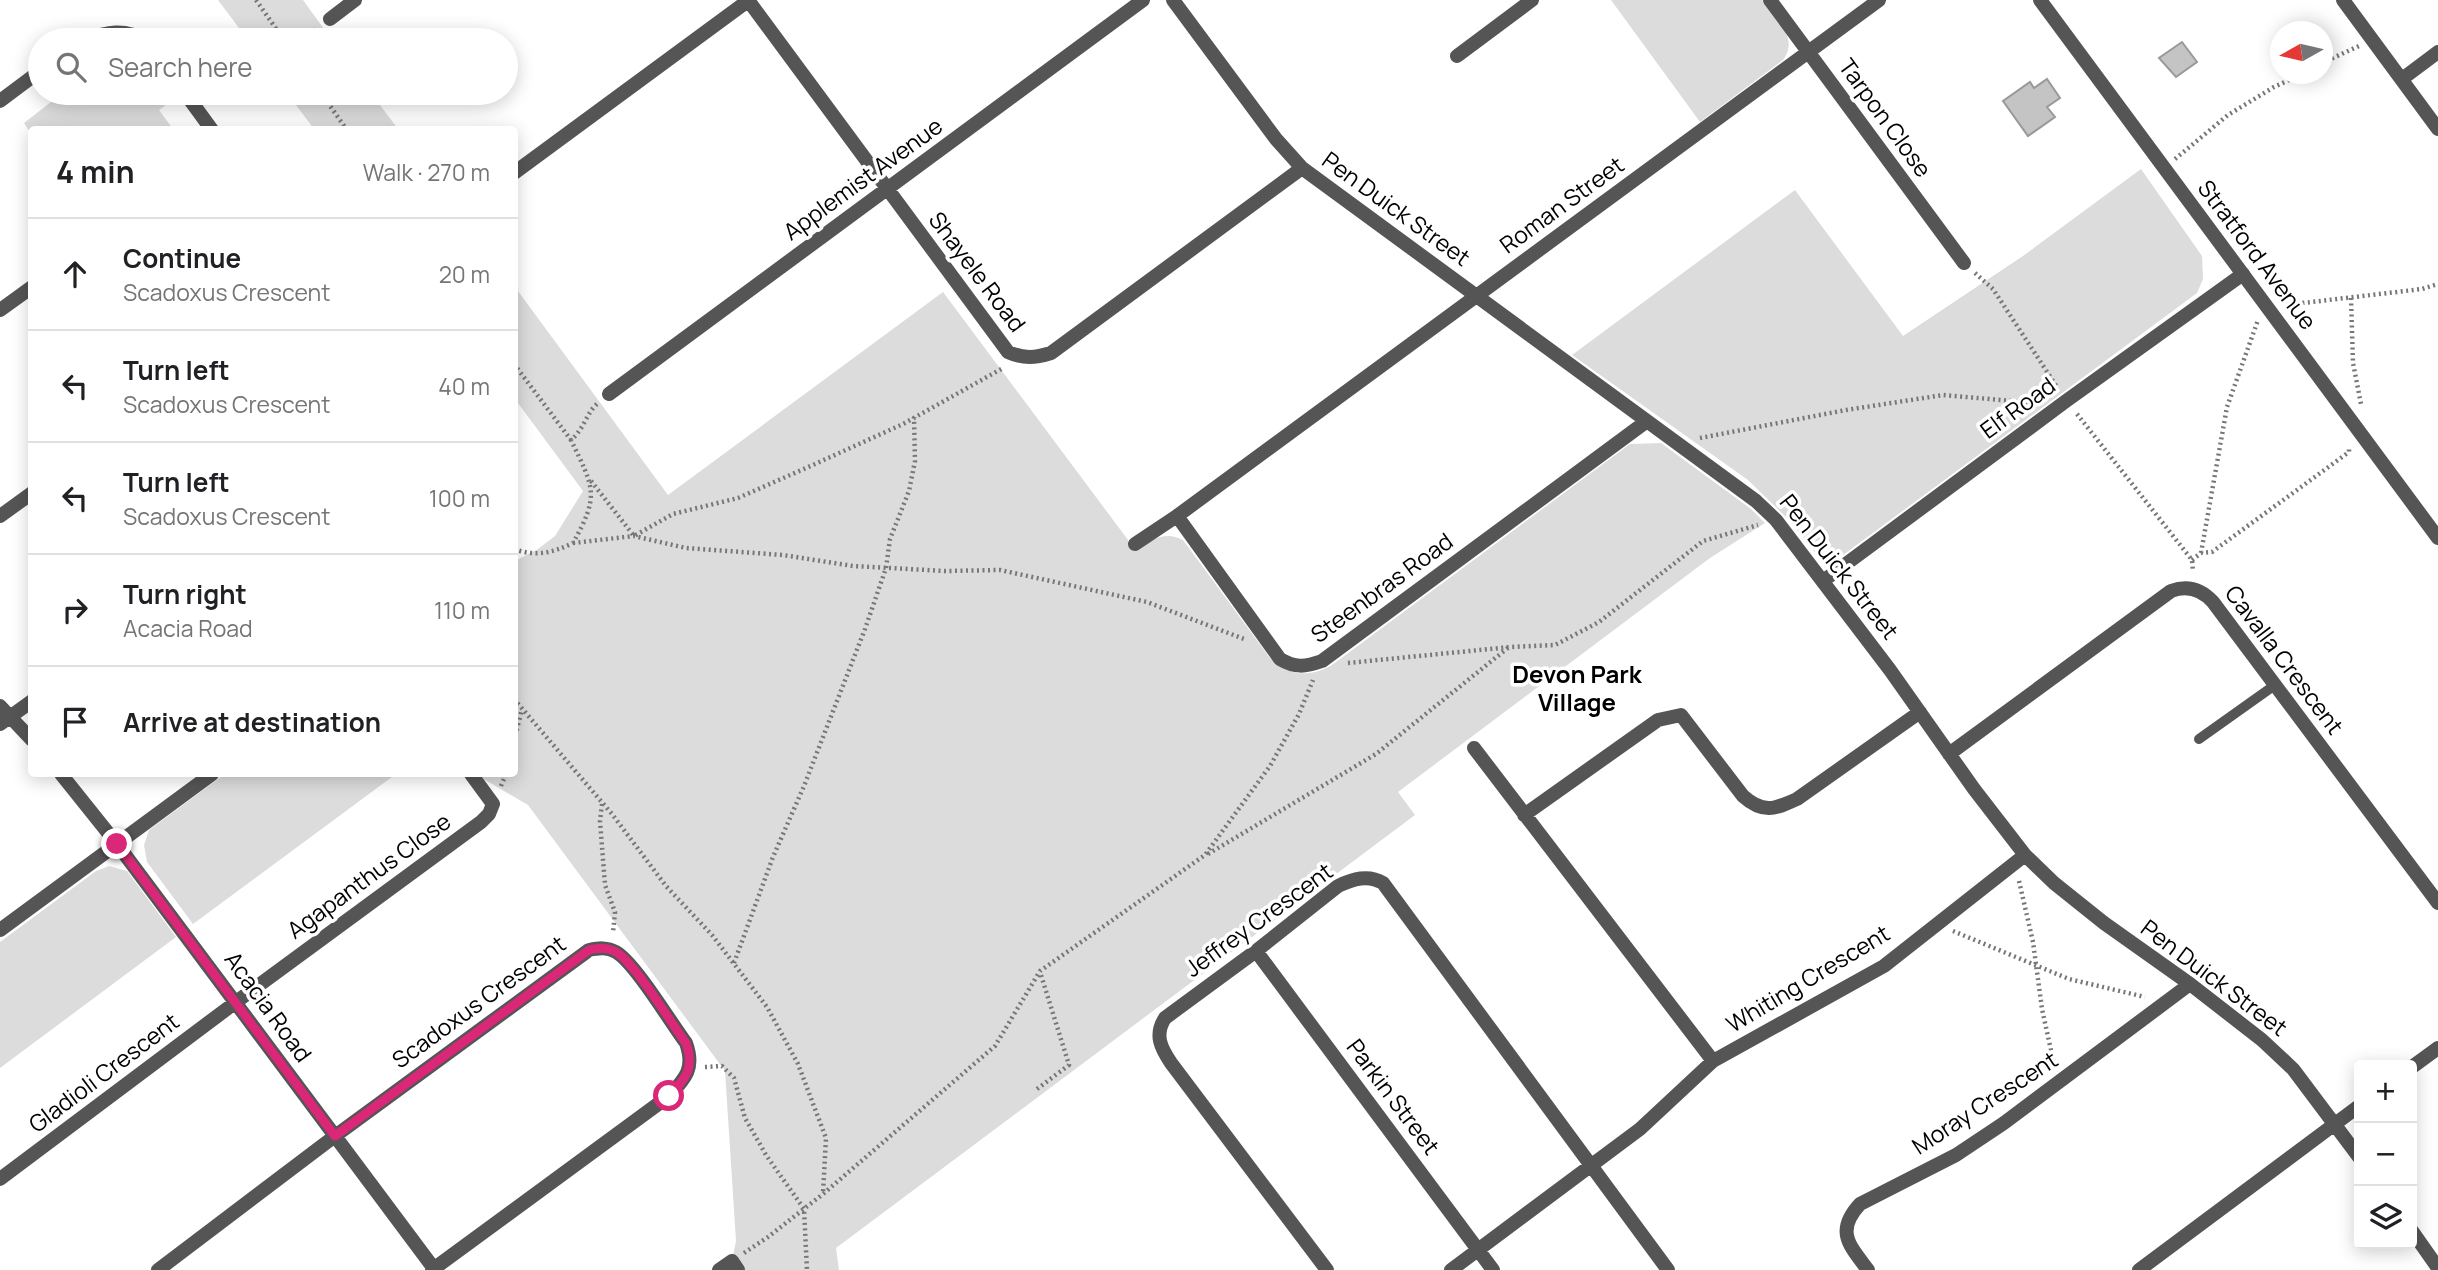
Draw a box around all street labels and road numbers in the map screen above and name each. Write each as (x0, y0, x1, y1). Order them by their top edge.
street label: Tarpon Close (1832, 52, 1940, 183)
street label: Applemist Avenue (776, 109, 949, 247)
street label: Pen Duick Street (1316, 144, 1477, 273)
street label: Roman Street (1493, 148, 1630, 260)
street label: Stratford Avenue (2191, 173, 2325, 336)
street label: Shayele Road (922, 205, 1034, 338)
street label: Elf Road (1973, 369, 2062, 445)
street label: Pen Duick Street (1773, 487, 1907, 646)
street label: Steenbras Road (1304, 525, 1459, 650)
street label: Cavalla Crescent (2218, 578, 2351, 741)
street label: Agapanthus Close (280, 805, 457, 945)
street label: Jeffrey Crescent (1178, 855, 1339, 984)
street label: Pen Duick Street (2135, 911, 2294, 1043)
street label: Whiting Crescent (1720, 917, 1895, 1040)
street label: Scadoxus Crescent (385, 927, 572, 1075)
street label: Acacia Road (218, 945, 320, 1068)
street label: Gladioli Crescent (22, 1005, 185, 1139)
street label: Parkin Street (1340, 1032, 1448, 1161)
street label: Moray Crescent (1905, 1043, 2064, 1161)

